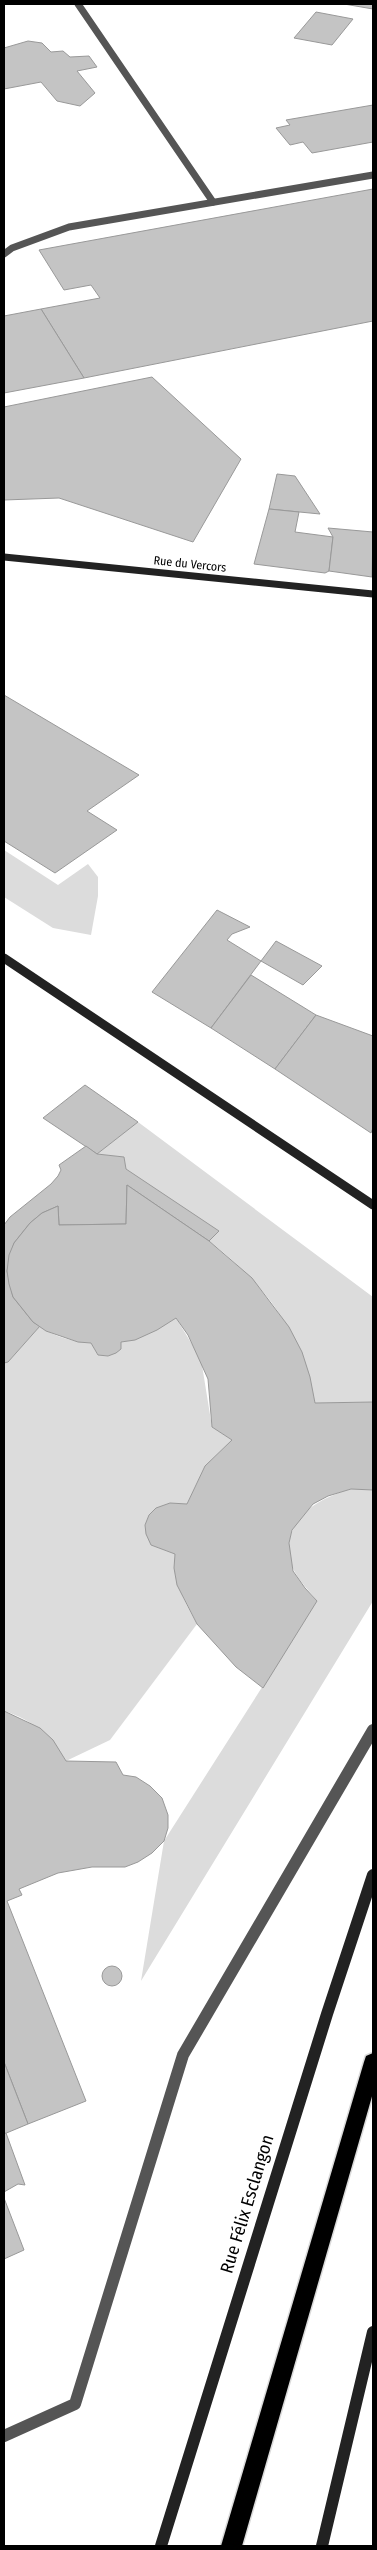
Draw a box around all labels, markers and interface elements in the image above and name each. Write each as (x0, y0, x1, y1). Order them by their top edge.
street label: Rue du Vercors (153, 553, 227, 575)
street label: Rue Félix Esclangon (215, 2132, 279, 2276)

